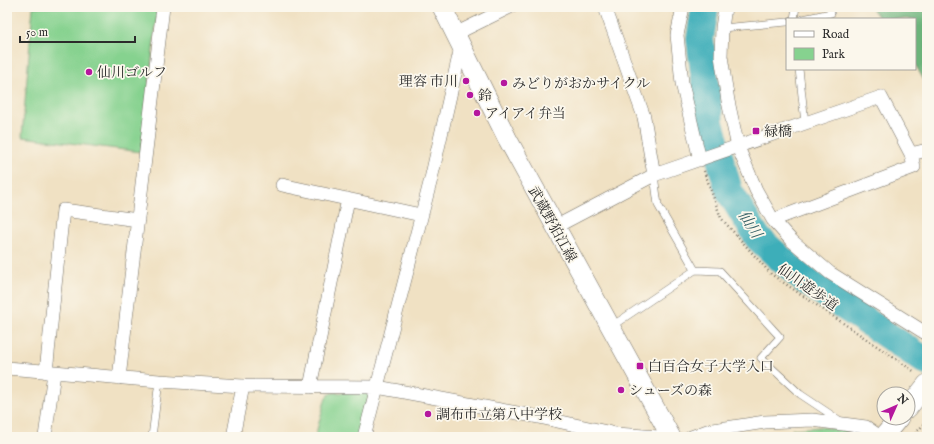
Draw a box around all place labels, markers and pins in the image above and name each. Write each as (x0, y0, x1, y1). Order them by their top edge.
place label: 仙川ゴルフ (97, 64, 167, 82)
marker: 仙川ゴルフ (84, 67, 94, 77)
place label: 理容 市川 (399, 73, 458, 91)
place label: みどりがおかサイクル (512, 75, 650, 93)
marker: 理容 市川 (461, 76, 471, 86)
marker: みどりがおかサイクル (499, 78, 509, 88)
place label: 鈴 (478, 87, 492, 105)
marker: 鈴 (465, 90, 475, 100)
place label: アイアイ弁当 (485, 105, 566, 123)
marker: アイアイ弁当 (472, 108, 482, 118)
place label: 緑橋 (764, 123, 792, 141)
marker: 緑橋 (751, 126, 761, 136)
place label: 白百合女子大学入口 (648, 358, 774, 376)
marker: 白百合女子大学入口 (635, 361, 645, 371)
place label: シューズの森 (629, 382, 712, 400)
marker: シューズの森 (616, 385, 626, 395)
place label: 調布市立第八中学校 (436, 406, 562, 424)
marker: 調布市立第八中学校 (423, 409, 433, 419)

